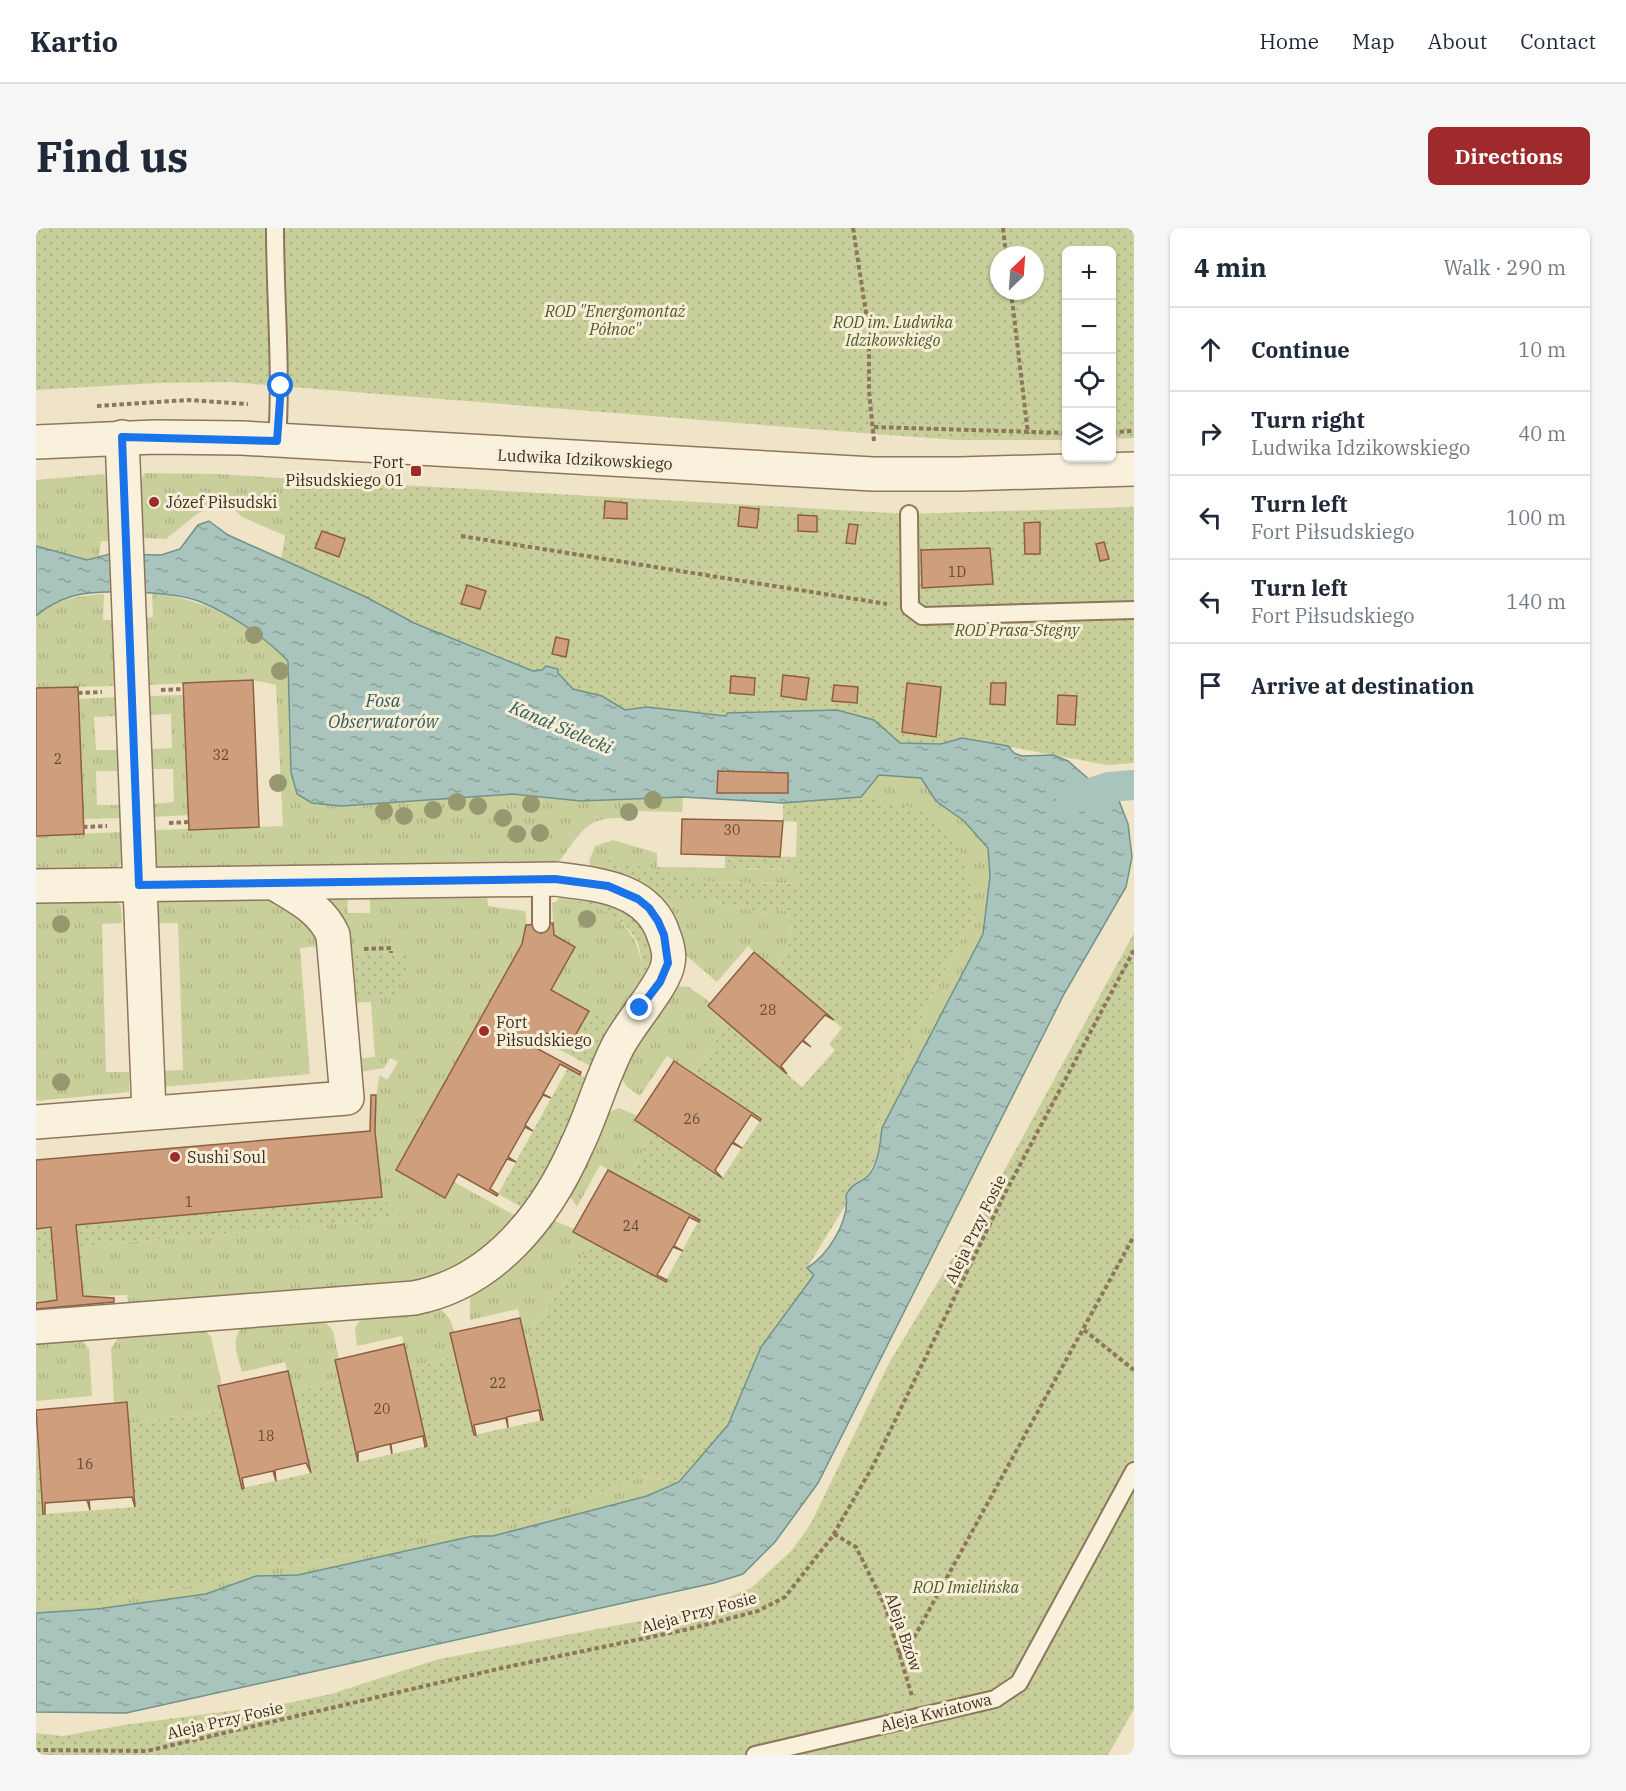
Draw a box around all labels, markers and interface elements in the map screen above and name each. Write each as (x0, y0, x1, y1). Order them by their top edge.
text: Kartio (30, 23, 118, 60)
text: Home (1259, 27, 1319, 55)
text: Map (1352, 27, 1395, 55)
text: About (1428, 27, 1487, 55)
text: Contact (1520, 27, 1596, 55)
button: Directions (1428, 127, 1590, 185)
text: Find us (36, 129, 188, 184)
north arrow (990, 246, 1044, 300)
map controls (1062, 246, 1116, 462)
button: + (1062, 246, 1116, 300)
text: 4 min (1194, 250, 1267, 284)
text: Walk · 290 m (1444, 254, 1566, 281)
button: − (1062, 300, 1116, 354)
park label: ROD "Energomontaż Północ" (544, 301, 686, 339)
park label: ROD im. Ludwika Idzikowskiego (832, 312, 953, 350)
icon: ahead (1194, 333, 1227, 366)
text: Continue (1251, 335, 1350, 364)
text: 10 m (1518, 336, 1566, 363)
button: locate (1062, 354, 1116, 408)
route start (267, 372, 293, 398)
text: Turn right (1251, 405, 1365, 434)
button: layers (1062, 408, 1116, 462)
icon: right (1194, 417, 1227, 450)
text: 40 m (1518, 420, 1566, 447)
text: Ludwika Idzikowskiego (1251, 434, 1470, 461)
street label: Ludwika Idzikowskiego (497, 444, 673, 474)
place label: Fort Piłsudskiego 01 (285, 452, 404, 490)
marker: Fort Piłsudskiego 01 (409, 464, 423, 478)
text: Turn left (1251, 489, 1347, 518)
place label: Józef Piłsudski (166, 492, 277, 512)
marker: Józef Piłsudski (147, 495, 161, 509)
icon: left (1194, 501, 1227, 534)
text: 100 m (1506, 504, 1566, 531)
text: Fort Piłsudskiego (1251, 518, 1415, 545)
house number: 1D (948, 563, 966, 581)
text: Turn left (1251, 573, 1347, 602)
icon: left (1194, 585, 1227, 618)
text: 140 m (1506, 588, 1566, 615)
text: Fort Piłsudskiego (1251, 602, 1415, 629)
park label: ROD Prasa-Stegny (954, 620, 1081, 640)
icon: arrive (1194, 669, 1227, 702)
text: Arrive at destination (1251, 671, 1474, 700)
water label: Fosa Obserwatorów (328, 689, 440, 733)
water label: Kanał Sielecki (505, 695, 616, 759)
house number: 32 (213, 746, 229, 764)
house number: 2 (54, 750, 62, 768)
house number: 30 (724, 821, 740, 839)
route end (626, 994, 652, 1020)
house number: 28 (760, 1001, 776, 1019)
place label: Fort Piłsudskiego (496, 1012, 592, 1050)
marker: Fort Piłsudskiego (477, 1024, 491, 1038)
house number: 26 (684, 1110, 700, 1128)
place label: Sushi Soul (187, 1147, 266, 1167)
marker: Sushi Soul (168, 1150, 182, 1164)
street label: Aleja Przy Fosie (940, 1171, 1010, 1287)
house number: 1 (185, 1193, 193, 1211)
house number: 24 (623, 1217, 639, 1235)
house number: 22 (490, 1374, 506, 1392)
house number: 20 (374, 1400, 390, 1418)
house number: 18 (258, 1427, 274, 1445)
house number: 16 (77, 1455, 93, 1473)
park label: ROD Imielińska (912, 1577, 1020, 1597)
street label: Aleja Przy Fosie (639, 1587, 759, 1637)
street label: Aleja Bzów (881, 1590, 927, 1674)
street label: Aleja Kwiatowa (878, 1688, 994, 1736)
street label: Aleja Przy Fosie (165, 1697, 285, 1743)

